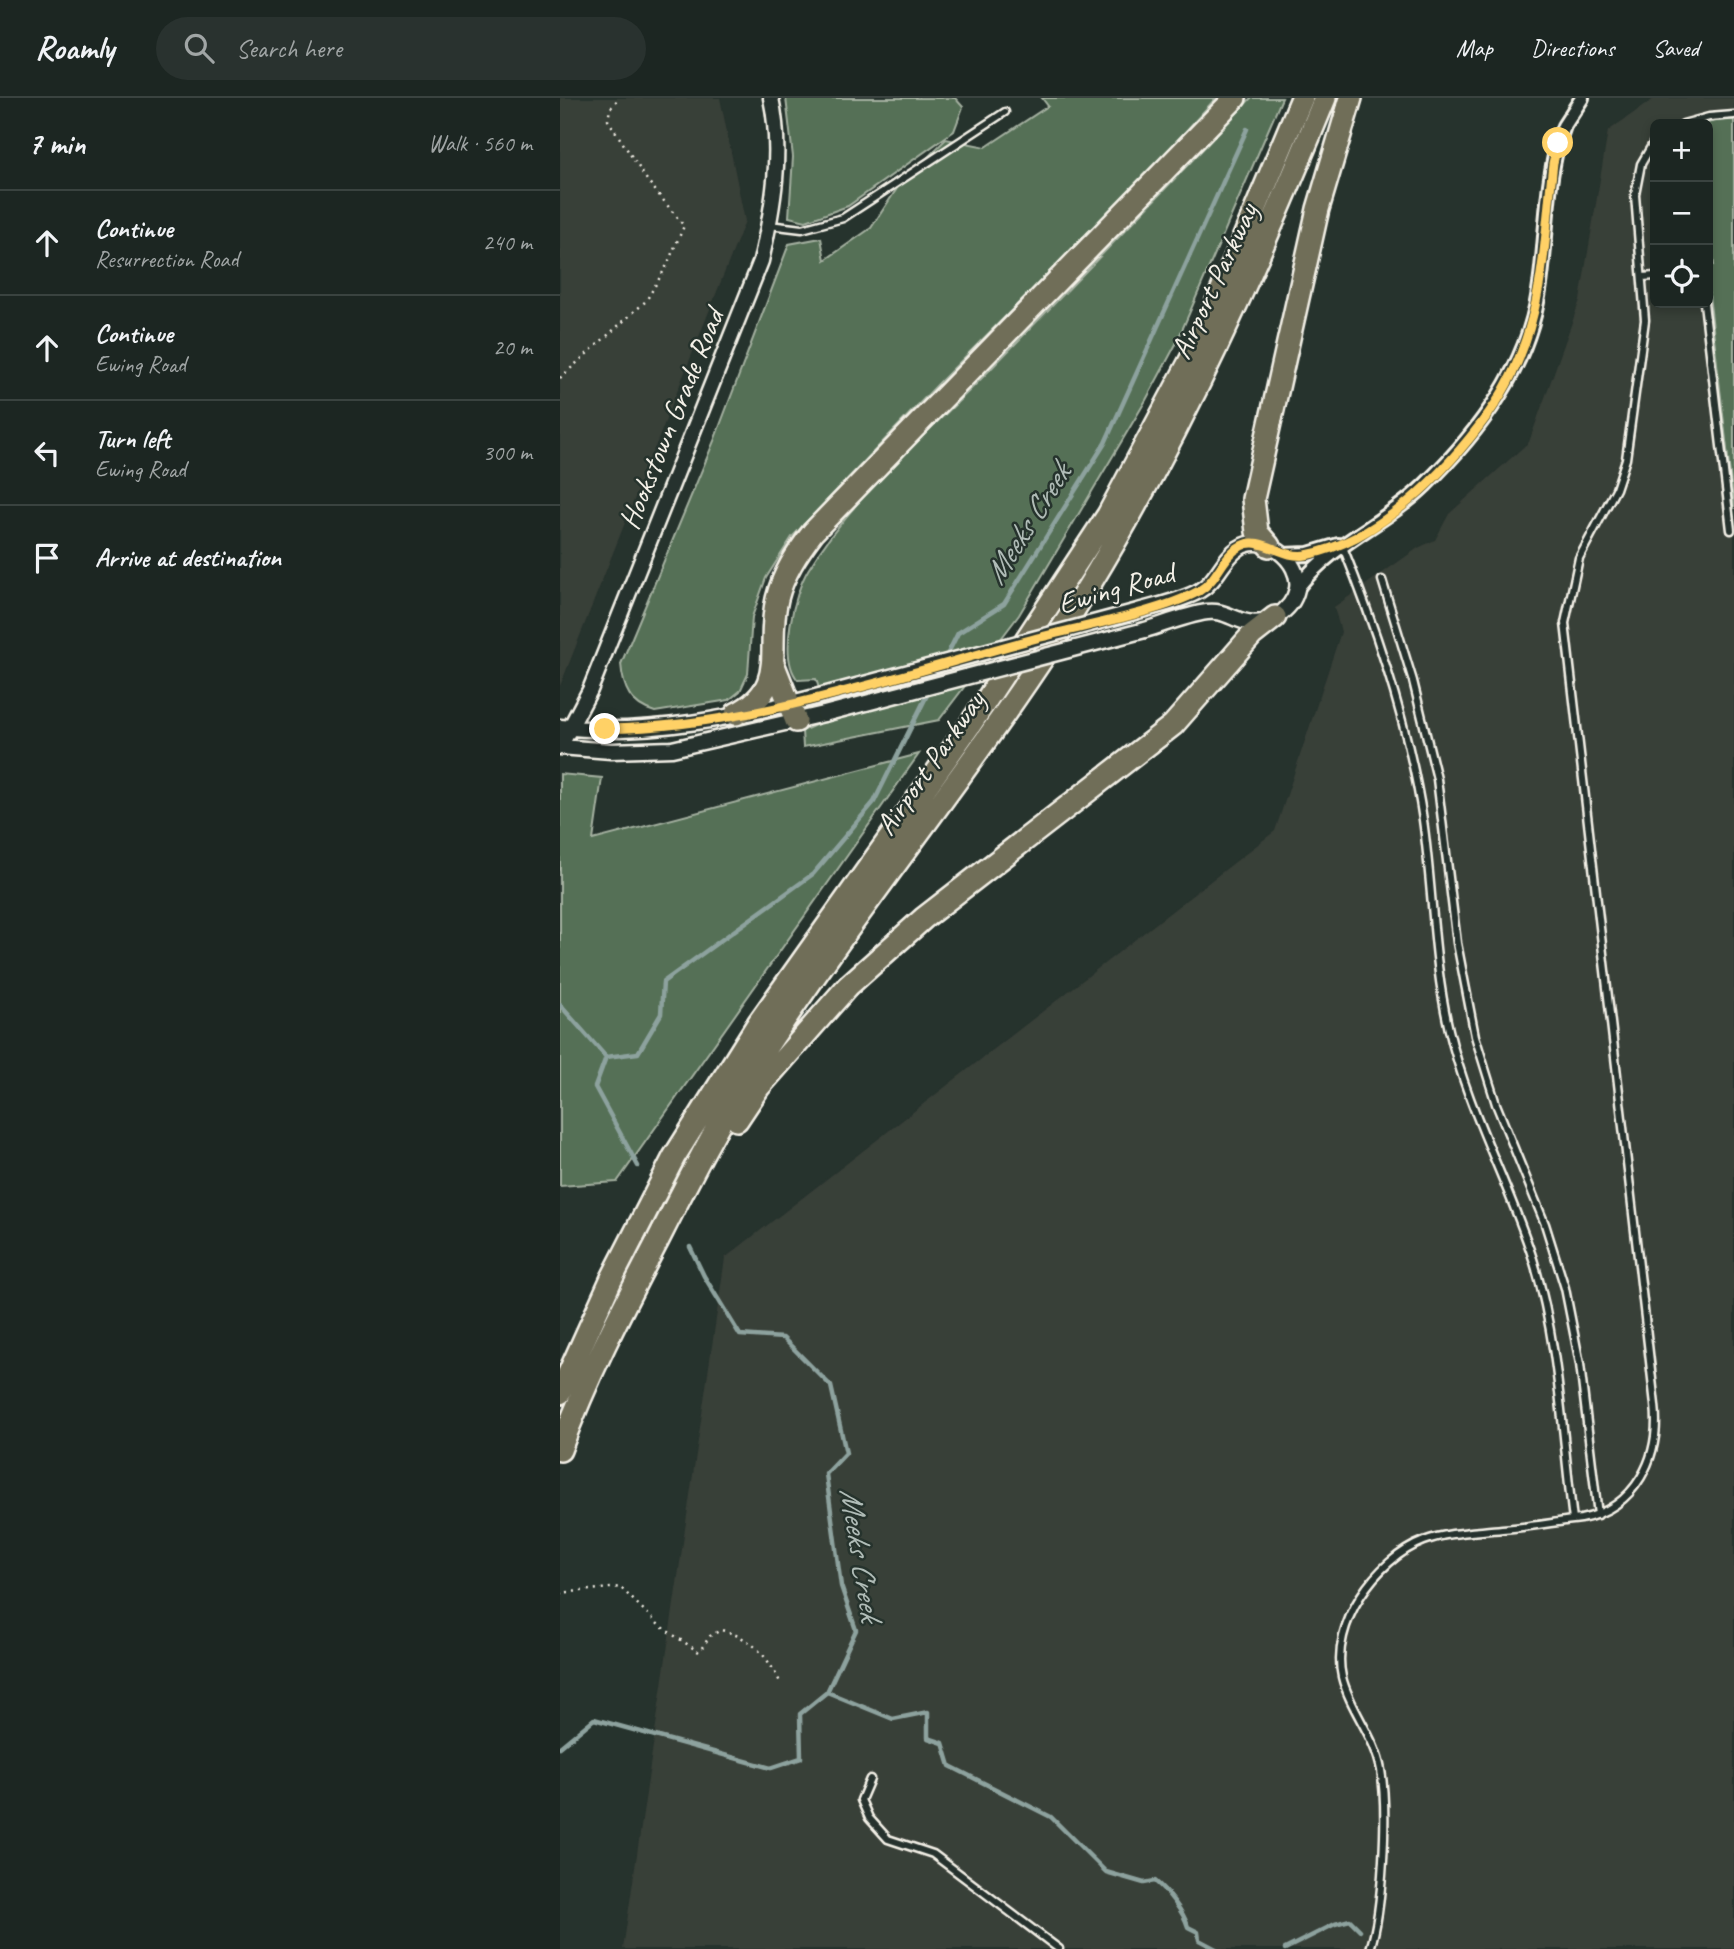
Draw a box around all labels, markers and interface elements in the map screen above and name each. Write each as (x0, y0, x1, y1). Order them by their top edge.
search box (156, 17, 646, 80)
text: Roamly (35, 27, 114, 69)
icon: search (180, 29, 218, 67)
text: Search here (236, 32, 342, 65)
text: Map (1456, 33, 1493, 63)
text: Directions (1531, 33, 1614, 63)
text: Saved (1652, 33, 1699, 63)
map controls (1650, 119, 1713, 308)
button: + (1650, 119, 1713, 182)
text: 7 min (28, 125, 85, 163)
route start (1542, 127, 1573, 158)
text: Walk · 560 m (428, 129, 532, 158)
button: − (1650, 182, 1713, 245)
street label: Airport Parkway (1161, 196, 1267, 365)
text: Continue (95, 212, 173, 245)
icon: ahead (28, 224, 66, 262)
text: 240 m (483, 228, 532, 257)
text: Resurrection Road (95, 245, 238, 274)
button: locate (1650, 245, 1713, 308)
street label: Hookstown Grade Road (610, 300, 734, 535)
text: Continue (95, 317, 173, 350)
icon: ahead (28, 329, 66, 367)
text: 20 m (493, 333, 532, 362)
text: Ewing Road (95, 350, 186, 379)
text: Turn left (95, 422, 170, 455)
icon: left (28, 434, 66, 472)
text: 300 m (483, 438, 532, 467)
water label: Meeks Creek (974, 452, 1083, 592)
text: Ewing Road (95, 455, 186, 484)
icon: arrive (28, 539, 66, 577)
text: Arrive at destination (95, 541, 281, 574)
street label: Ewing Road (1054, 552, 1182, 623)
street label: Airport Parkway (867, 682, 994, 842)
route end (589, 713, 620, 744)
water label: Meeks Creek (830, 1485, 893, 1628)

